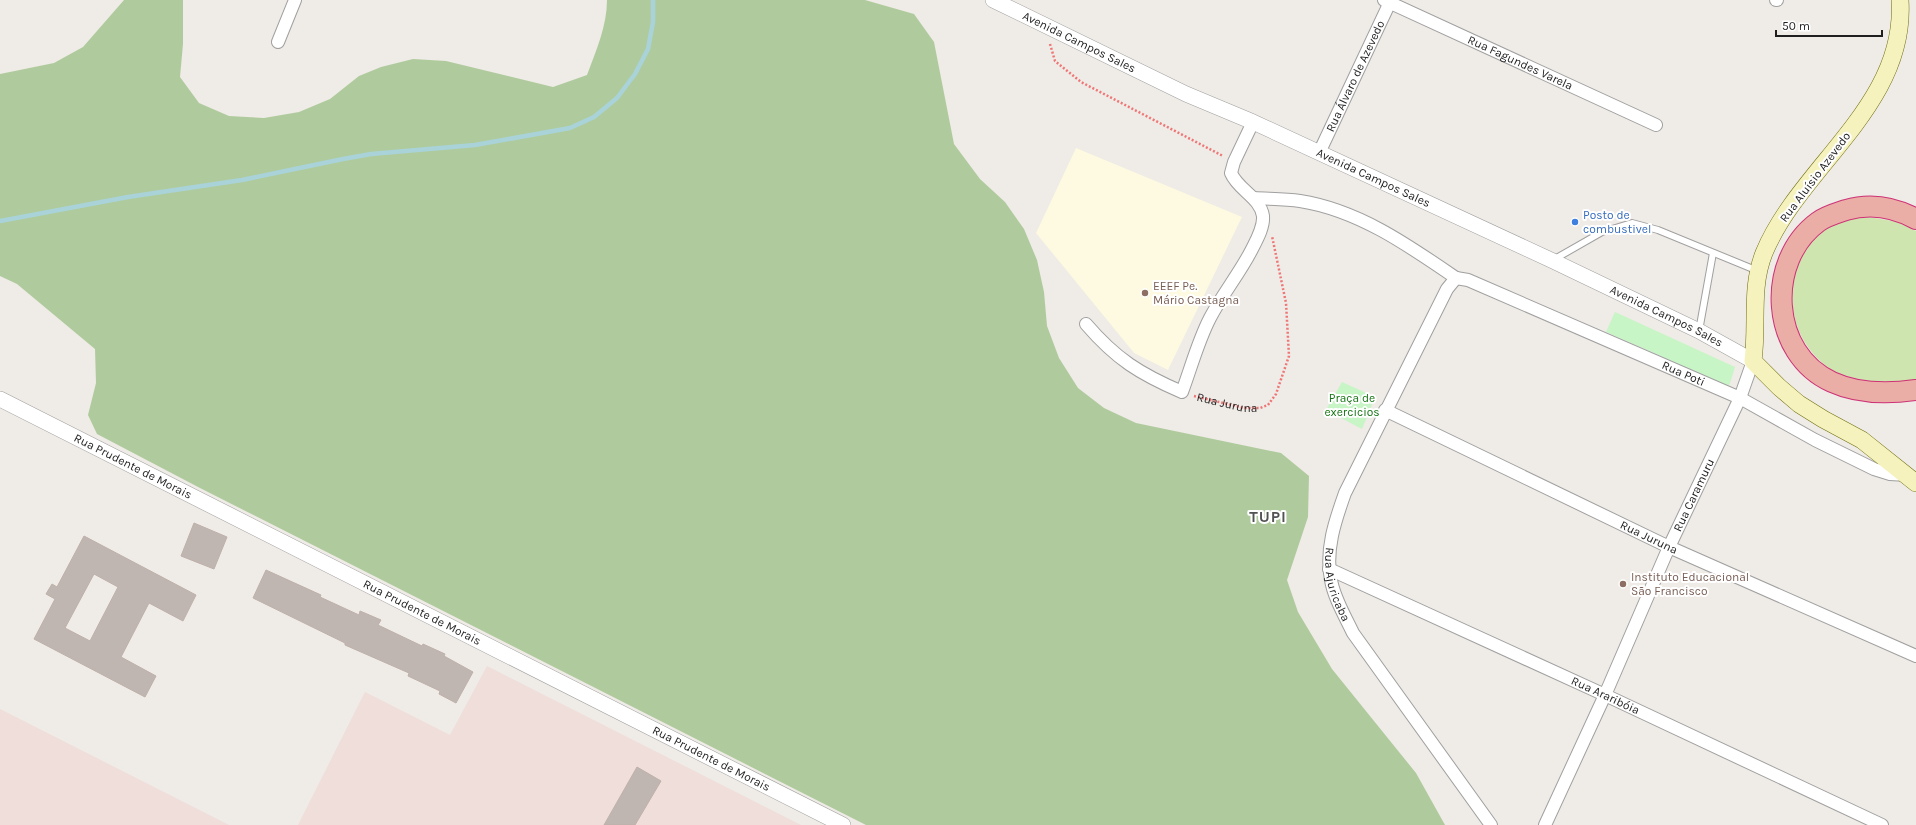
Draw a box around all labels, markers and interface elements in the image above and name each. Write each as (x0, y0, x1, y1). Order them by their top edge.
street label: Avenida Campos Sales (1021, 9, 1138, 75)
scale bar (1776, 12, 1882, 38)
street label: Rua Álvaro de Azevedo (1323, 18, 1387, 134)
text: 50 m (1782, 19, 1810, 33)
street label: Rua Fagundes Varela (1466, 32, 1575, 93)
street label: Rua Aluísio Azevedo (1777, 129, 1853, 225)
street label: Avenida Campos Sales (1314, 145, 1433, 210)
place label: Posto de combustivel (1583, 208, 1651, 236)
marker: Posto de combustivel (1570, 217, 1580, 227)
place label: EEEF Pe. Mário Castagna (1153, 279, 1239, 307)
street label: Avenida Campos Sales (1608, 282, 1725, 350)
marker: EEEF Pe. Mário Castagna (1140, 288, 1150, 298)
street label: Rua Poti (1660, 358, 1707, 389)
street label: Rua Juruna (1195, 390, 1257, 415)
park label: Praça de exercicios (1324, 391, 1380, 419)
street label: Rua Prudente de Morais (72, 431, 194, 502)
street label: Rua Caramuru (1670, 456, 1717, 534)
district label: TUPI (1249, 507, 1287, 526)
street label: Rua Juruna (1618, 518, 1680, 557)
street label: Rua Ajuricaba (1322, 547, 1353, 624)
place label: Instituto Educacional São Francisco (1631, 570, 1749, 598)
street label: Rua Prudente de Morais (361, 577, 483, 648)
marker: Instituto Educacional São Francisco (1618, 579, 1628, 589)
street label: Rua Araribóia (1569, 674, 1642, 717)
street label: Rua Prudente de Morais (650, 723, 773, 794)

